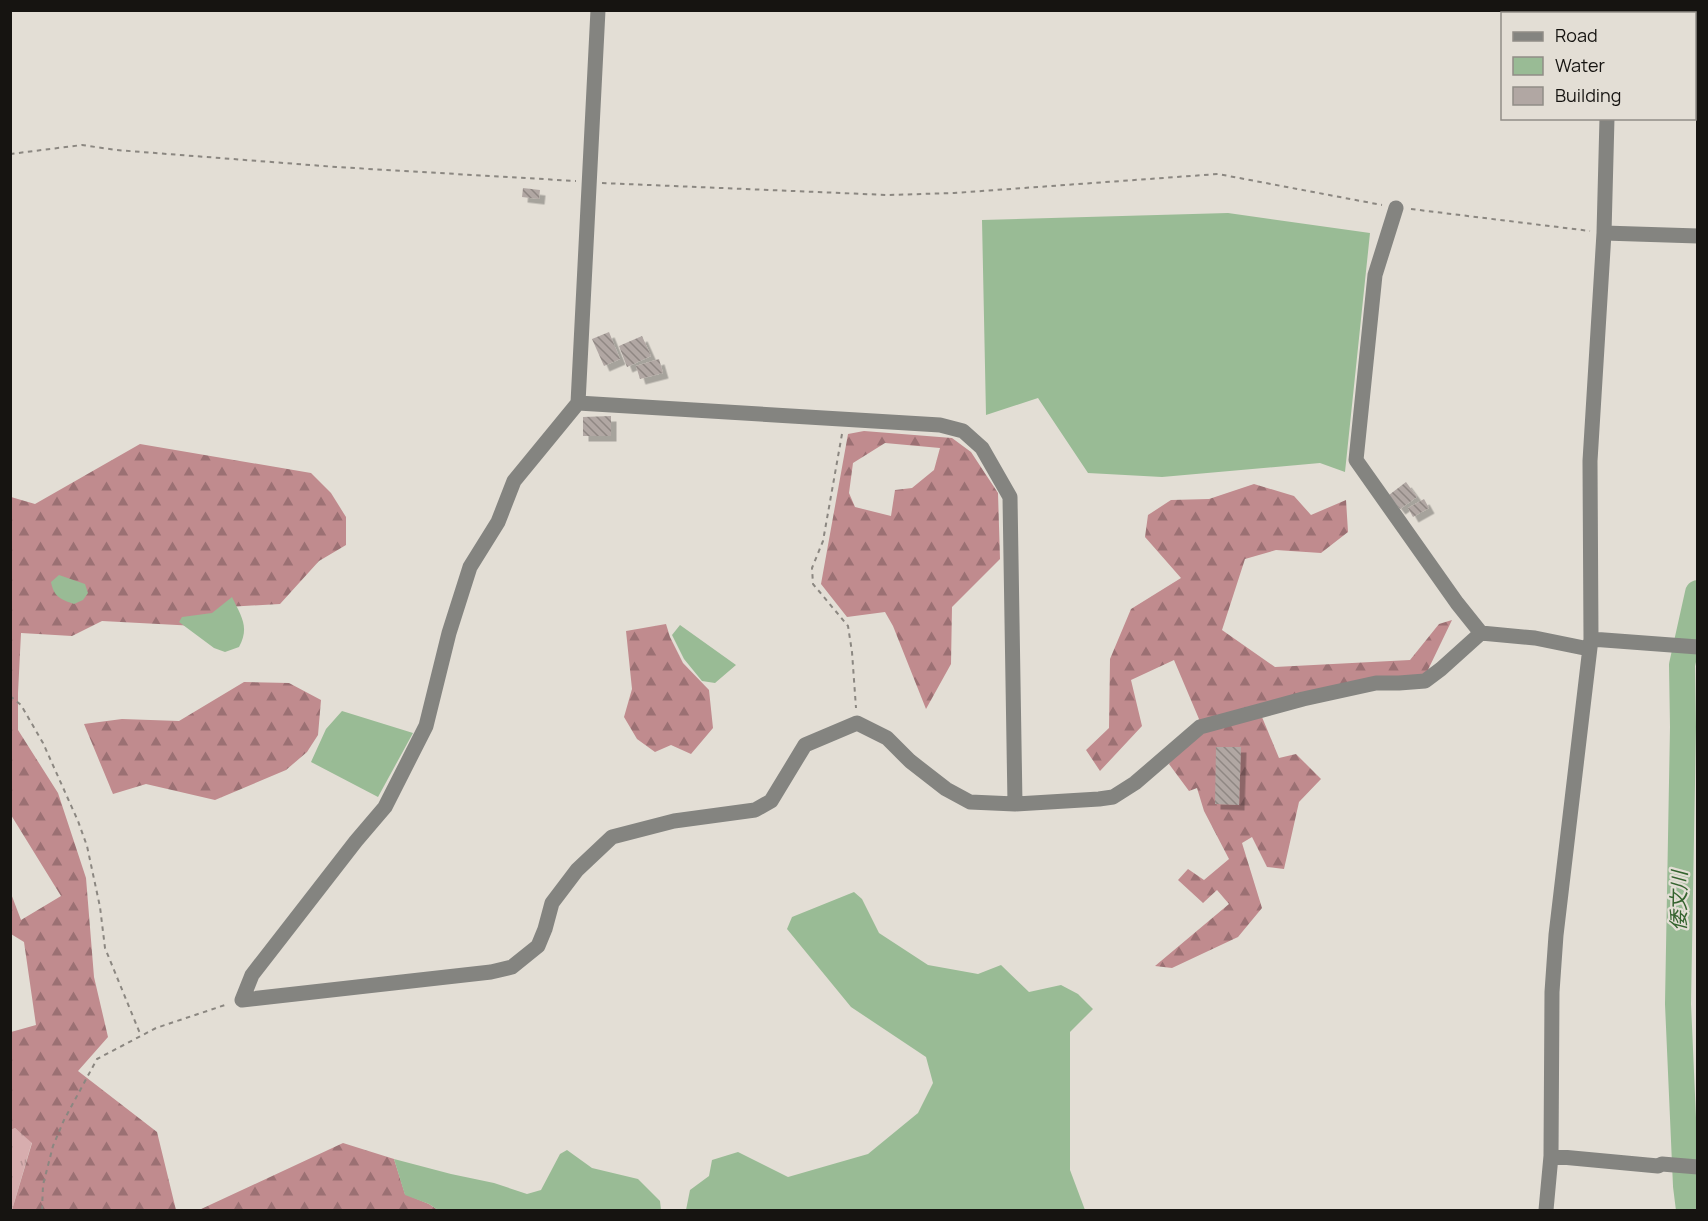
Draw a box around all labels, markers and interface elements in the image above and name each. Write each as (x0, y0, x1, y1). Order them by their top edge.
legend (1501, 12, 1696, 120)
text: Road (1555, 23, 1598, 47)
text: Water (1555, 53, 1605, 77)
text: Building (1555, 83, 1621, 107)
water label: 倭文川 (1664, 869, 1693, 931)

